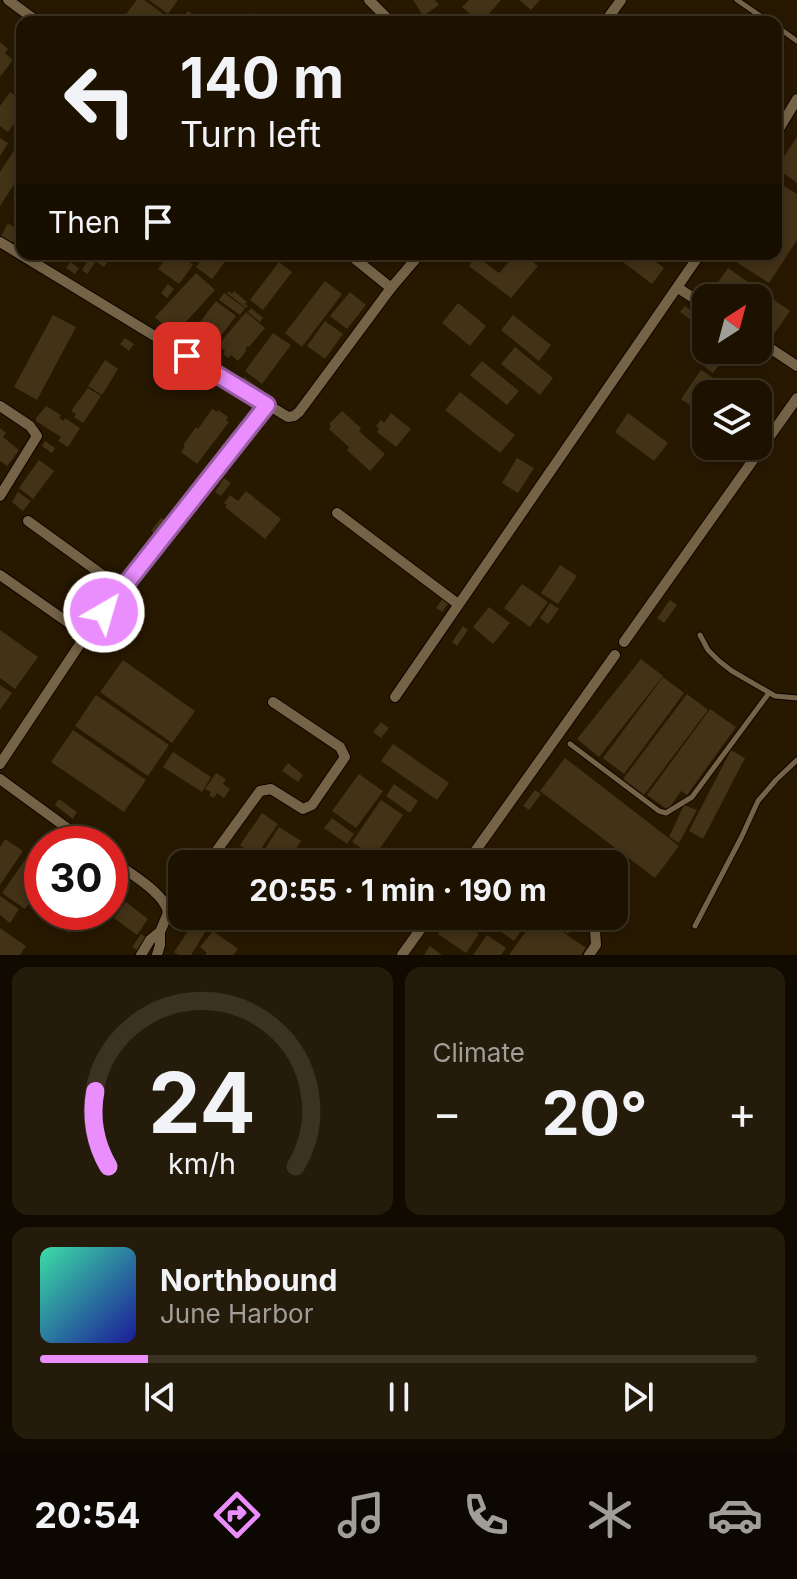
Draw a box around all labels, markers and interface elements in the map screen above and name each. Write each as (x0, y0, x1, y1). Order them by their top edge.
text: 140 m (180, 44, 344, 112)
icon: left (48, 48, 152, 152)
text: Turn left (180, 112, 321, 156)
icon: arrive (136, 200, 180, 244)
text: Then (48, 204, 120, 240)
north arrow (692, 284, 772, 364)
map controls (692, 284, 772, 460)
pin (153, 322, 221, 390)
icon: arrive (165, 334, 209, 378)
button: layers (692, 380, 772, 460)
position arrow (62, 570, 146, 654)
speed limit sign: 30 (24, 826, 128, 930)
text: 20:55 · 1 min · 190 m (249, 872, 547, 908)
text: Climate (433, 1037, 525, 1068)
text: 24 (149, 1052, 256, 1153)
text: 20° (542, 1077, 648, 1149)
text: − (433, 1086, 462, 1140)
text: + (728, 1086, 757, 1140)
text: km/h (168, 1146, 236, 1181)
text: Northbound (160, 1262, 337, 1298)
text: June Harbor (160, 1298, 313, 1329)
icon: previous (138, 1375, 182, 1419)
icon: pause (377, 1375, 421, 1419)
icon: next (616, 1375, 660, 1419)
icon: directions (209, 1487, 265, 1543)
icon: music (333, 1487, 389, 1543)
icon: phone (458, 1487, 514, 1543)
icon: climate (582, 1487, 638, 1543)
icon: car (707, 1487, 763, 1543)
text: 20:54 (34, 1493, 141, 1537)

